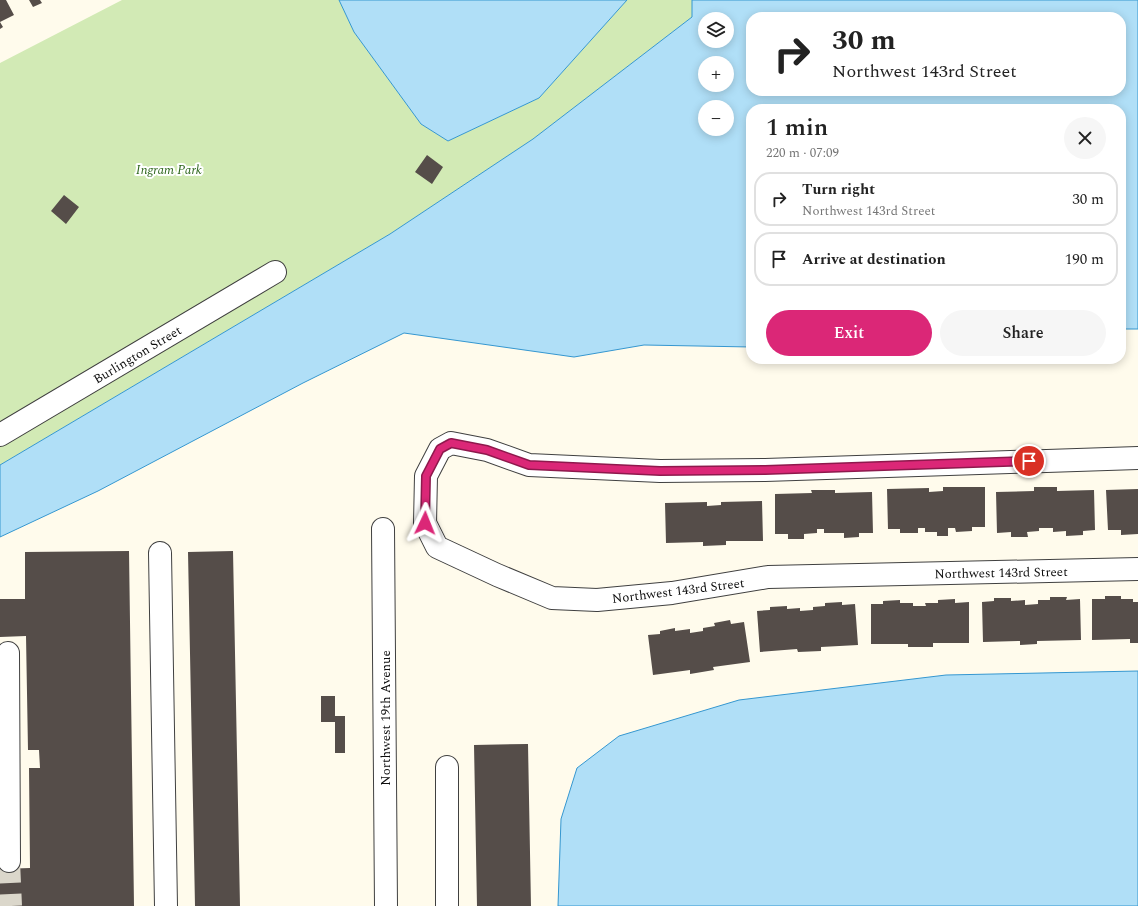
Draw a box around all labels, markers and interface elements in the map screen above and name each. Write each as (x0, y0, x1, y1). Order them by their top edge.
map controls (698, 12, 734, 136)
button: layers (698, 12, 734, 48)
text: 30 m (832, 19, 896, 62)
icon: right (766, 28, 818, 80)
button: + (698, 56, 734, 92)
text: Northwest 143rd Street (832, 58, 1017, 85)
button: − (698, 100, 734, 136)
text: 1 min (766, 110, 828, 146)
button: close (1064, 117, 1106, 159)
text: 220 m · 07:09 (766, 143, 839, 163)
park label: Ingram Park (136, 160, 202, 180)
text: Turn right (802, 178, 875, 201)
icon: right (768, 188, 790, 210)
text: 30 m (1072, 188, 1104, 211)
text: Northwest 143rd Street (802, 201, 935, 221)
icon: arrive (768, 248, 790, 270)
text: Arrive at destination (802, 248, 946, 271)
text: 190 m (1065, 248, 1104, 271)
button: Exit (766, 310, 932, 356)
button: Share (940, 310, 1106, 356)
street label: Burlington Street (89, 320, 186, 389)
pin (1012, 444, 1046, 478)
icon: arrive (1018, 450, 1040, 472)
position arrow (404, 502, 446, 544)
street label: Northwest 143rd Street (934, 562, 1068, 584)
street label: Northwest 143rd Street (611, 573, 746, 609)
street label: Northwest 19th Avenue (376, 650, 396, 786)

